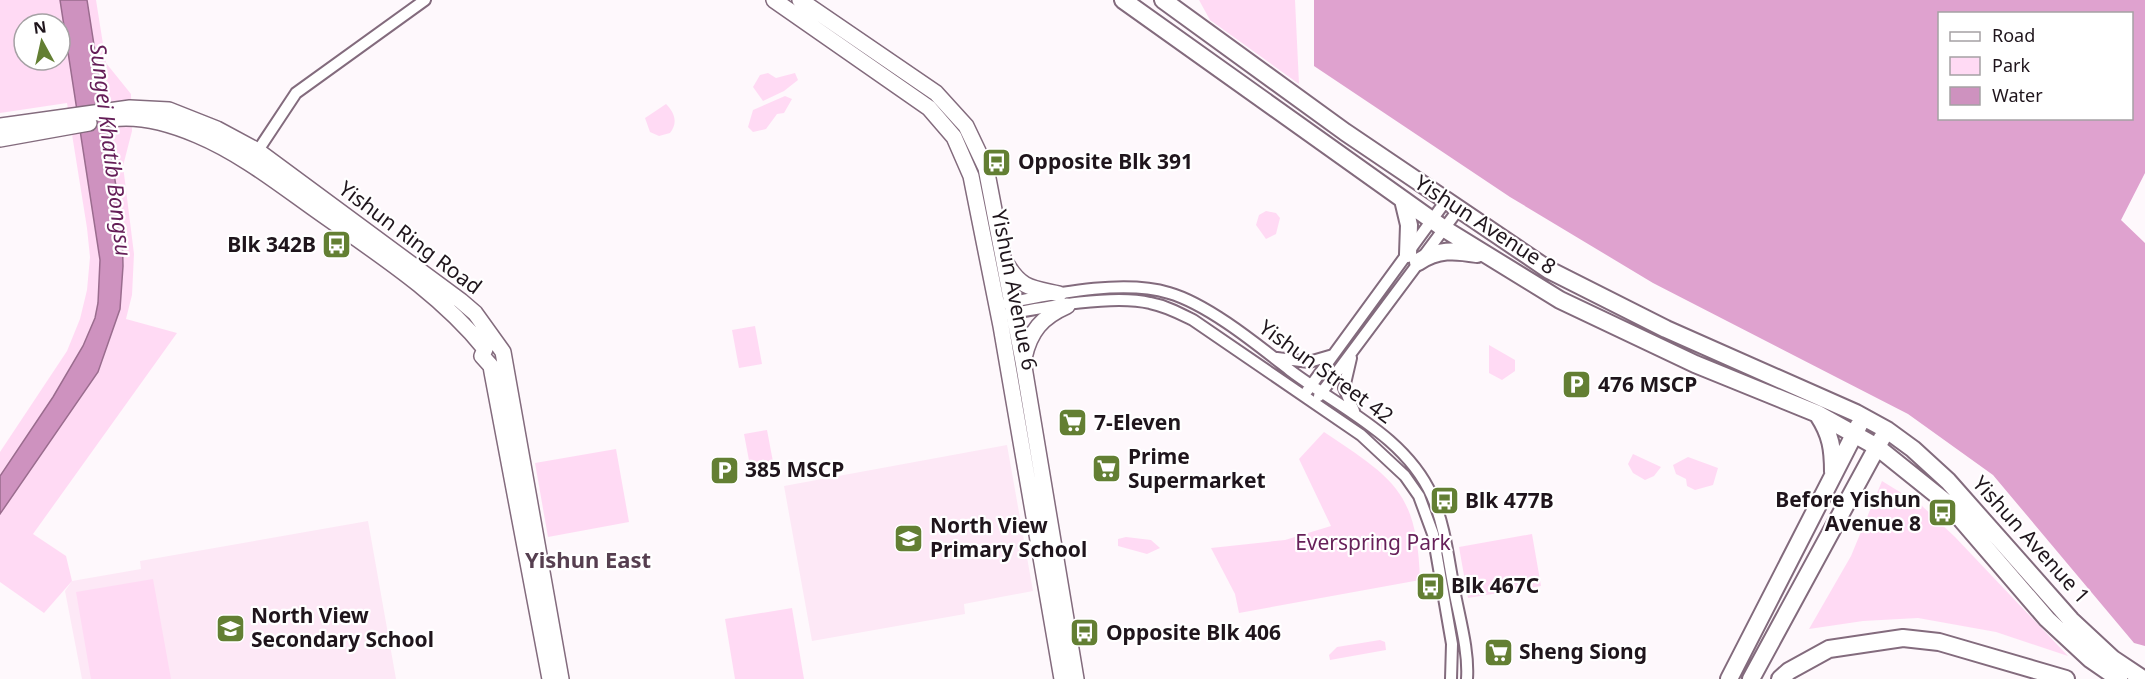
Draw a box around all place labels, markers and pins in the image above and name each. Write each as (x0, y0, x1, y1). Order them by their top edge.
bus stop icon: Opposite Blk 391 (981, 146, 1013, 178)
place label: Opposite Blk 391 (1018, 147, 1193, 175)
bus stop icon: Blk 342B (321, 229, 353, 261)
place label: Blk 342B (227, 230, 316, 258)
parking icon: 476 MSCP (1561, 369, 1593, 401)
place label: 476 MSCP (1598, 370, 1697, 398)
supermarket icon: 7-Eleven (1057, 407, 1089, 439)
place label: 7-Eleven (1094, 408, 1181, 436)
place label: Prime Supermarket (1128, 442, 1266, 494)
supermarket icon: Prime Supermarket (1091, 453, 1123, 485)
parking icon: 385 MSCP (708, 454, 740, 486)
place label: 385 MSCP (745, 455, 844, 483)
bus stop icon: Blk 477B (1428, 485, 1460, 517)
place label: Before Yishun Avenue 8 (1775, 485, 1921, 537)
place label: Blk 477B (1465, 486, 1554, 514)
bus stop icon: Before Yishun Avenue 8 (1926, 496, 1958, 528)
place label: North View Primary School (930, 511, 1087, 563)
school or university icon: North View Primary School (893, 522, 925, 554)
bus stop icon: Blk 467C (1414, 570, 1446, 602)
place label: Blk 467C (1451, 571, 1539, 599)
place label: North View Secondary School (251, 601, 434, 653)
school or university icon: North View Secondary School (214, 612, 246, 644)
bus stop icon: Opposite Blk 406 (1069, 617, 1101, 649)
place label: Opposite Blk 406 (1106, 618, 1281, 646)
supermarket icon: Sheng Siong (1482, 636, 1514, 668)
place label: Sheng Siong (1519, 637, 1647, 665)

